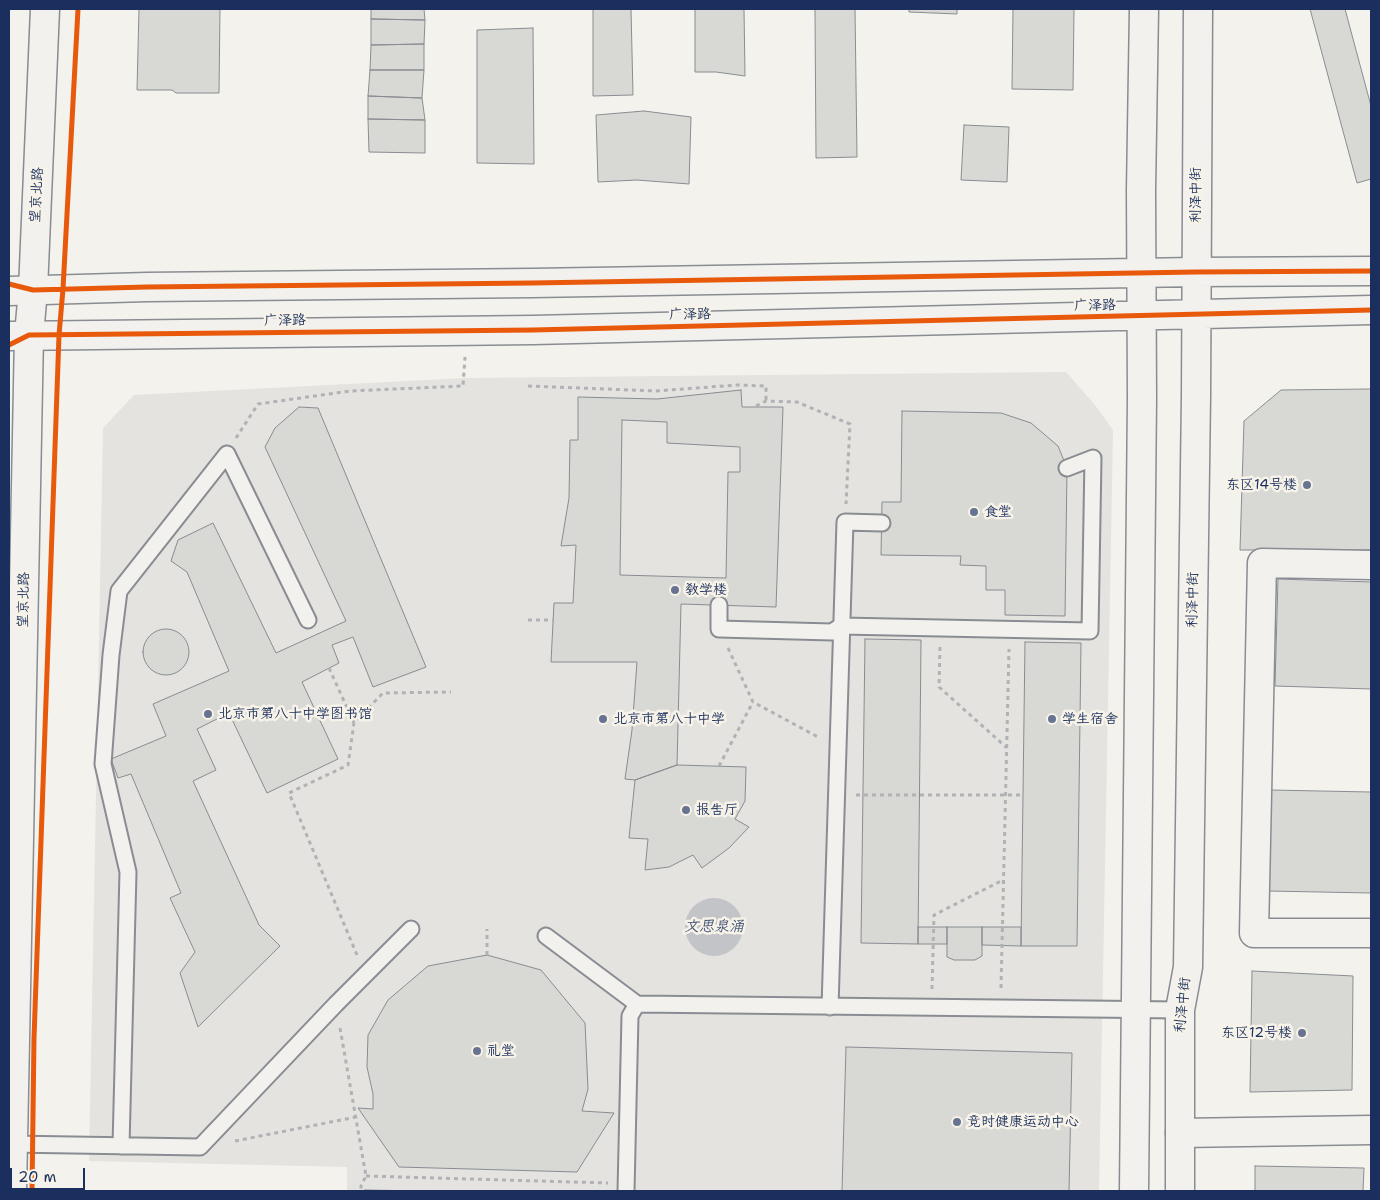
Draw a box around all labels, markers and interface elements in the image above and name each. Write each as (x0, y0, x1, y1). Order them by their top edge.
street label: 望京北路 (27, 167, 47, 223)
street label: 利泽中街 (1188, 167, 1204, 223)
street label: 广泽路 (1074, 297, 1116, 315)
street label: 广泽路 (669, 306, 711, 324)
street label: 广泽路 (264, 312, 306, 330)
place label: 东区14号楼 (1226, 477, 1297, 493)
marker: 东区14号楼 (1301, 479, 1313, 491)
place label: 食堂 (984, 504, 1012, 520)
marker: 食堂 (968, 506, 980, 518)
street label: 望京北路 (15, 572, 33, 628)
street label: 利泽中街 (1184, 572, 1202, 628)
place label: 教学楼 (685, 582, 727, 598)
marker: 教学楼 (669, 584, 681, 596)
place label: 北京市第八十中学图书馆 (218, 706, 372, 722)
marker: 北京市第八十中学图书馆 (202, 708, 214, 720)
place label: 北京市第八十中学 (613, 711, 725, 727)
place label: 学生宿舍 (1062, 711, 1118, 727)
marker: 北京市第八十中学 (597, 713, 609, 725)
marker: 学生宿舍 (1046, 713, 1058, 725)
place label: 报告厅 (696, 802, 738, 818)
marker: 报告厅 (680, 804, 692, 816)
water label: 文思泉涌 (684, 918, 744, 936)
street label: 利泽中街 (1172, 976, 1194, 1034)
place label: 东区12号楼 (1221, 1025, 1292, 1041)
marker: 东区12号楼 (1296, 1027, 1308, 1039)
place label: 礼堂 (487, 1043, 515, 1059)
marker: 礼堂 (471, 1045, 483, 1057)
place label: 竞时健康运动中心 (967, 1114, 1079, 1130)
marker: 竞时健康运动中心 (951, 1116, 963, 1128)
scale bar (12, 1158, 88, 1190)
text: 20 m (18, 1167, 57, 1187)

